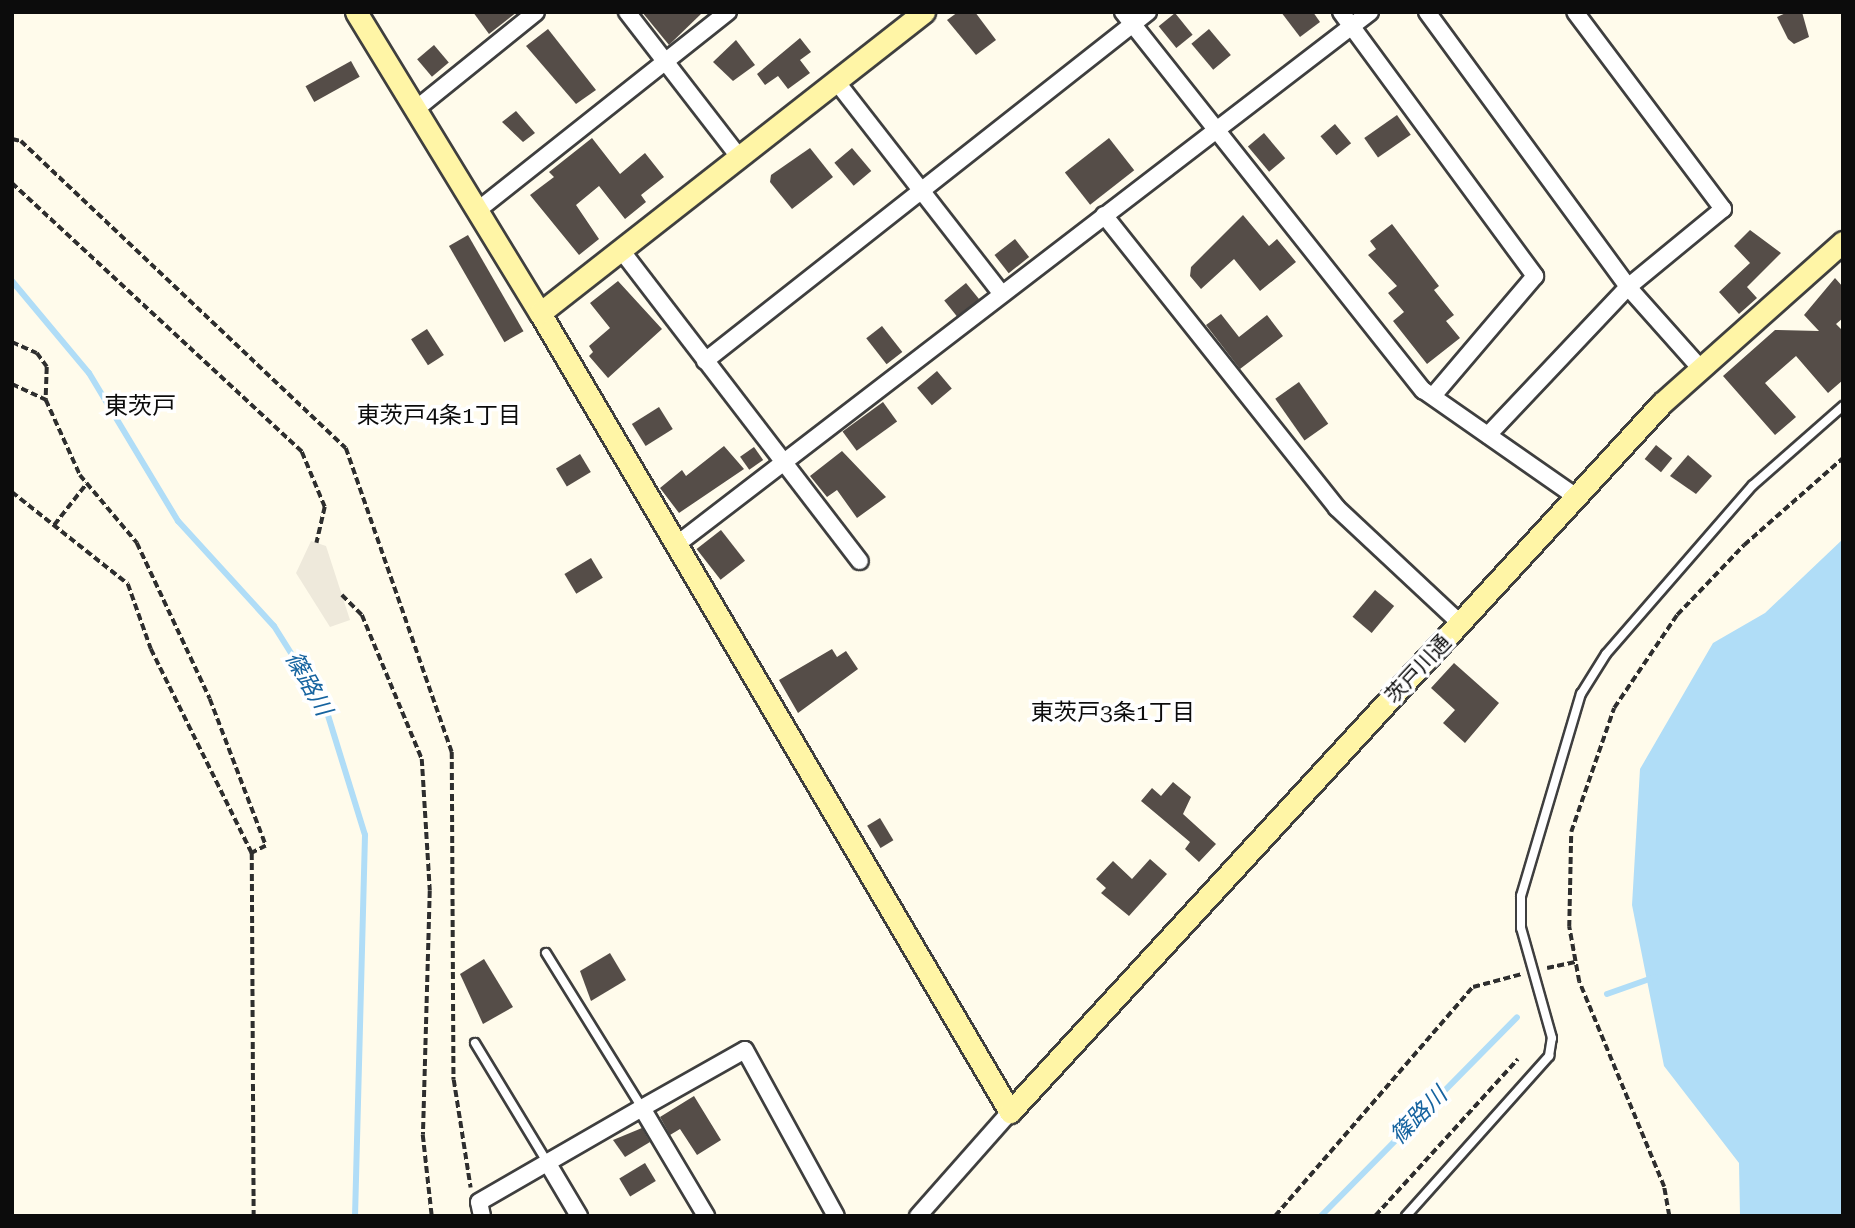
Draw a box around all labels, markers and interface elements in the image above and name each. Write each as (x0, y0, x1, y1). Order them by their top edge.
district label: 東茨戸 (104, 393, 176, 421)
district label: 東茨戸4条1丁目 (357, 402, 521, 430)
street label: 茨戸川通 (1380, 630, 1456, 708)
water label: 篠路川 (279, 647, 337, 721)
district label: 東茨戸3条1丁目 (1031, 699, 1195, 727)
water label: 篠路川 (1385, 1082, 1453, 1150)

